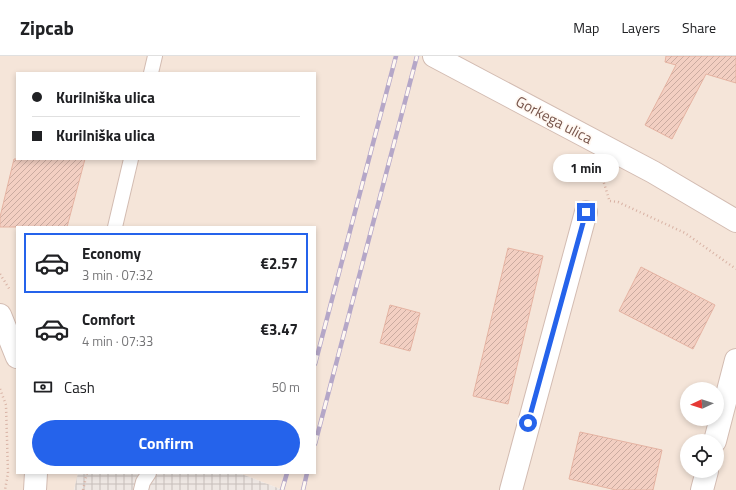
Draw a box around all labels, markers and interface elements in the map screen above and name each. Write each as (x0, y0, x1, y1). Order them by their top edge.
text: Zipcab (20, 13, 74, 42)
text: Map (573, 17, 599, 38)
text: Layers (621, 17, 660, 38)
text: Share (682, 17, 716, 38)
text: Kurilniška ulica (56, 86, 155, 109)
street label: Gorkega ulica (512, 90, 597, 150)
text: Kurilniška ulica (56, 124, 155, 147)
callout: 1 min (553, 154, 619, 182)
text: 1 min (570, 158, 602, 178)
route end (577, 203, 595, 221)
text: Economy (82, 242, 141, 265)
icon: car (34, 245, 70, 281)
text: €2.57 (261, 252, 298, 275)
text: 3 min · 07:32 (82, 265, 153, 285)
text: Comfort (82, 308, 135, 331)
icon: car (34, 311, 70, 347)
text: €3.47 (261, 318, 298, 341)
text: 4 min · 07:33 (82, 331, 153, 351)
icon: cash (32, 376, 54, 398)
text: Cash (64, 376, 95, 399)
text: 50 m (272, 377, 300, 397)
north arrow (680, 382, 724, 426)
map controls (680, 382, 724, 478)
route start (519, 414, 537, 432)
button: Confirm (32, 420, 300, 466)
button: locate (680, 434, 724, 478)

